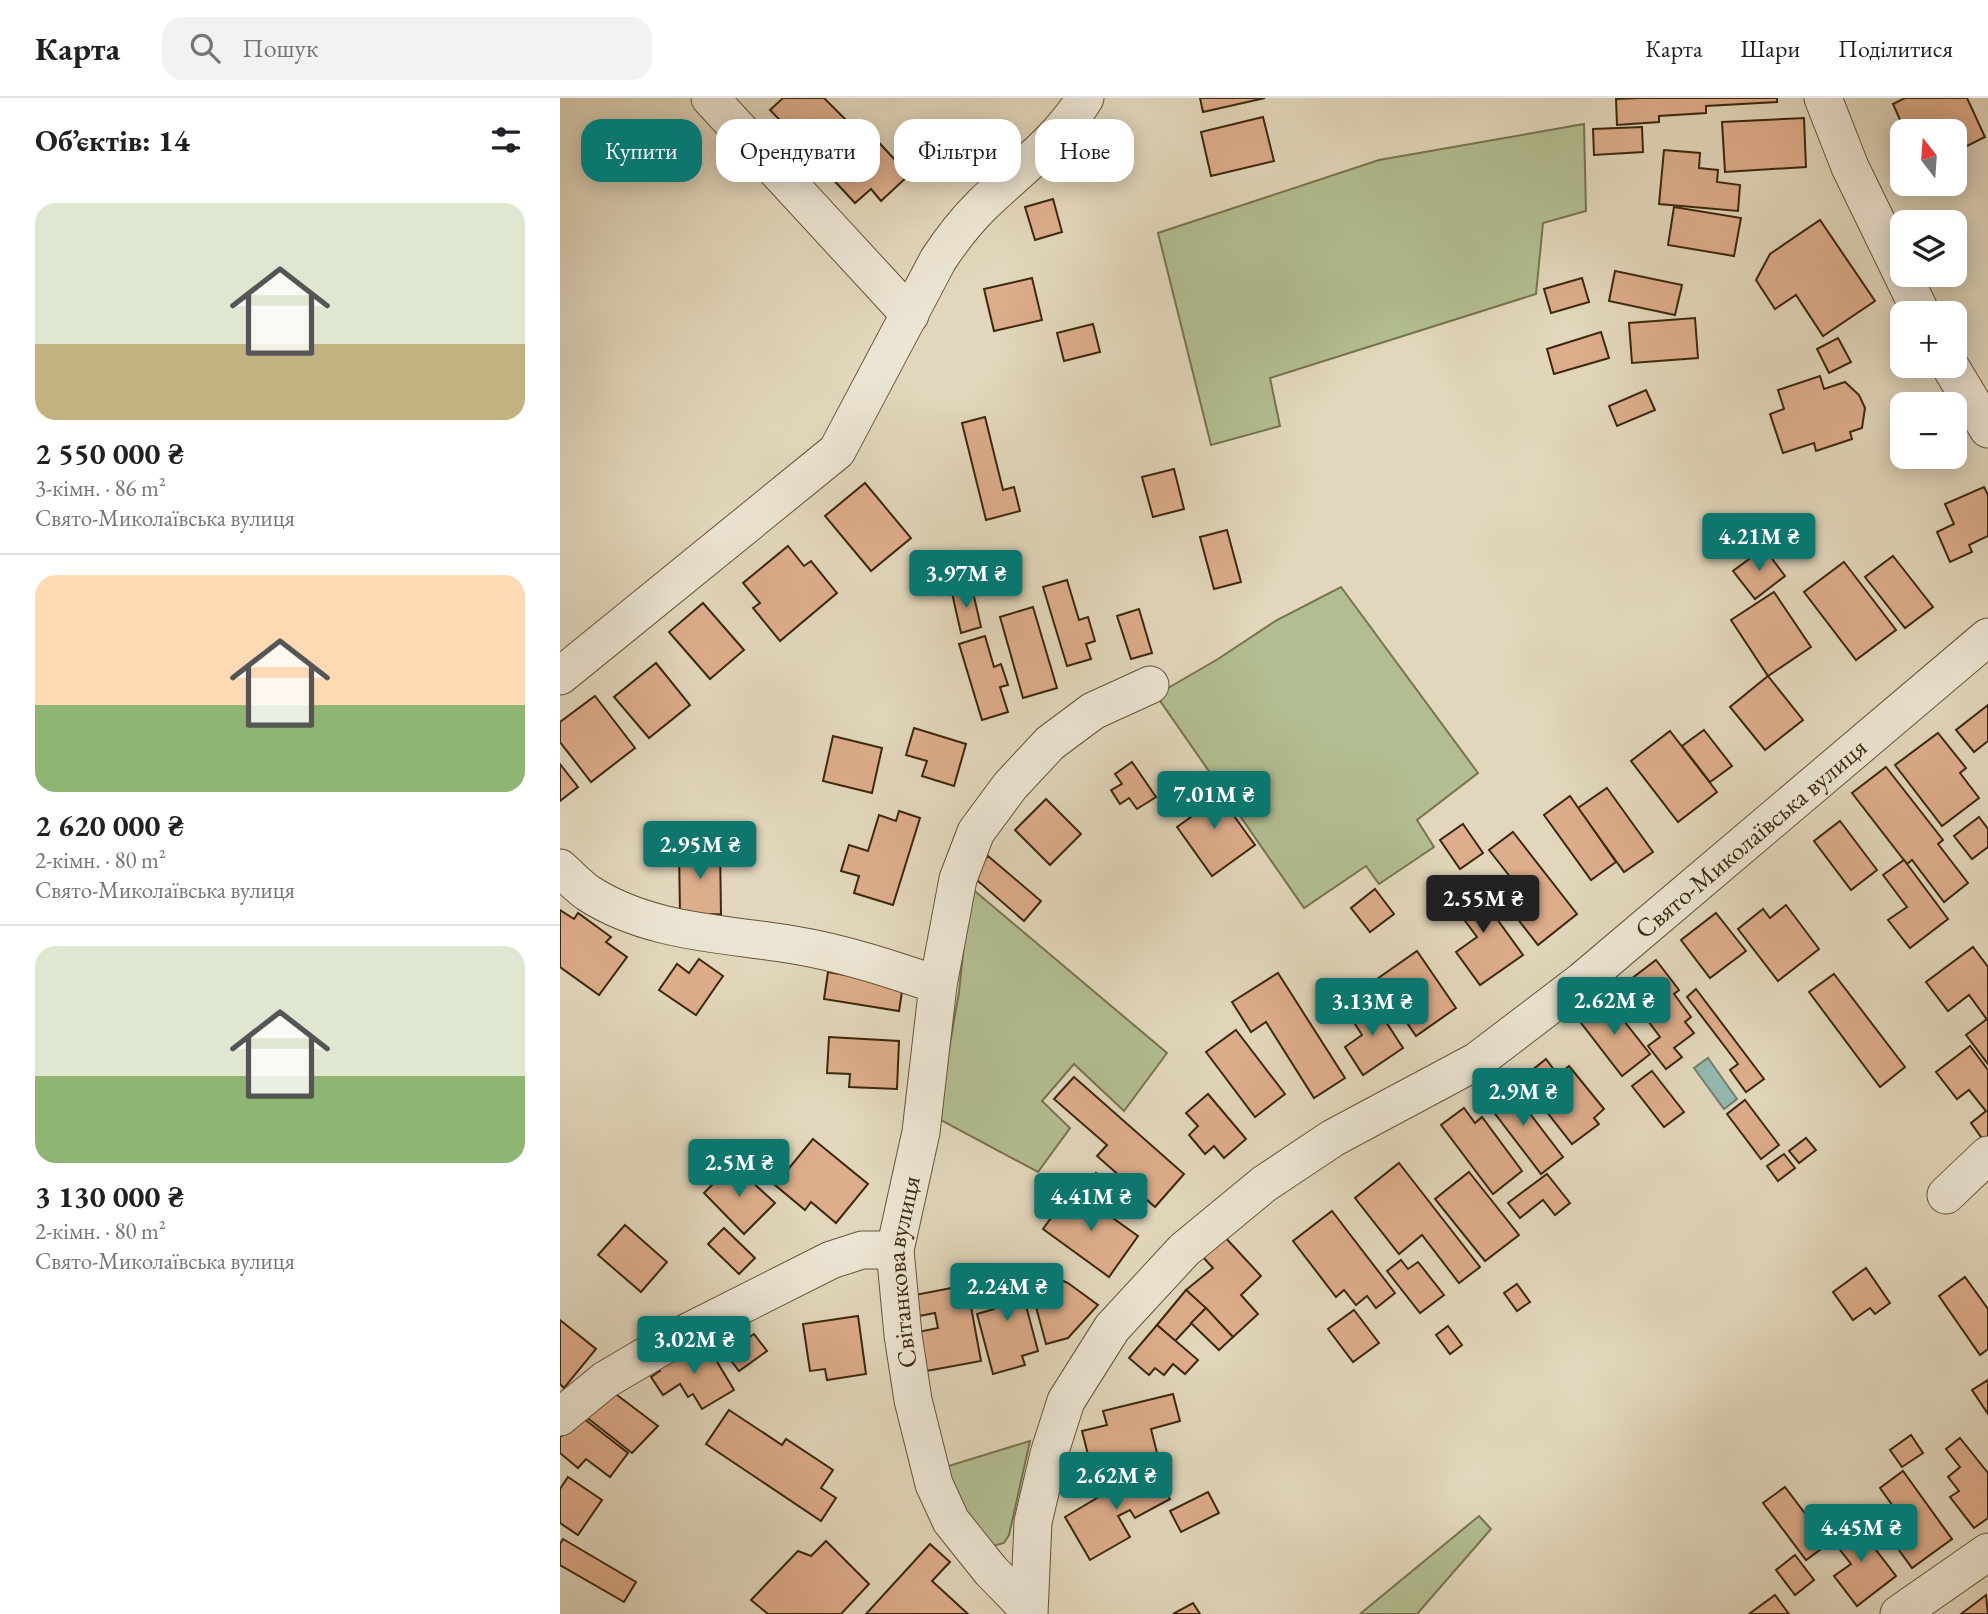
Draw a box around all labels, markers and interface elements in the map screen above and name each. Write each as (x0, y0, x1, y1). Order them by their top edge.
search box (162, 17, 652, 80)
text: Карта (35, 27, 120, 70)
icon: search (186, 29, 224, 67)
text: Пошук (242, 31, 318, 65)
text: Карта (1645, 33, 1703, 64)
text: Шари (1741, 33, 1800, 64)
text: Поділитися (1838, 33, 1953, 64)
chip: Купити (581, 119, 702, 182)
chip: Орендувати (716, 119, 880, 182)
chip: Фільтри (894, 119, 1021, 182)
chip: Нове (1035, 119, 1134, 182)
north arrow (1890, 119, 1967, 196)
map controls (1890, 119, 1967, 469)
text: Об’єктів: 14 (35, 121, 190, 160)
icon: filters (487, 121, 525, 159)
button: layers (1890, 210, 1967, 287)
icon: home (217, 248, 343, 374)
button: + (1890, 301, 1967, 378)
button: − (1890, 392, 1967, 469)
text: 2 550 000 ₴ (35, 434, 184, 473)
text: 3-кімн. · 86 m² (35, 473, 166, 503)
text: Свято-Миколаївська вулиця (35, 503, 295, 533)
pin: 4.21M ₴ (1694, 514, 1824, 573)
text: 4.21M ₴ (1718, 521, 1800, 551)
pin: 3.97M ₴ (901, 550, 1031, 610)
text: 3.97M ₴ (925, 558, 1007, 588)
icon: home (217, 620, 343, 746)
street label: Свято-Миколаївська вулиця (1628, 730, 1874, 946)
pin: 7.01M ₴ (1149, 772, 1279, 831)
text: 7.01M ₴ (1173, 779, 1255, 809)
text: 2 620 000 ₴ (35, 806, 184, 845)
pin: 2.95M ₴ (635, 822, 765, 881)
text: 2.95M ₴ (659, 829, 741, 859)
text: 2-кімн. · 80 m² (35, 845, 166, 875)
text: Свято-Миколаївська вулиця (35, 875, 295, 905)
pin: 2.55M ₴ (1418, 876, 1548, 935)
text: 2.55M ₴ (1442, 883, 1524, 913)
pin: 3.13M ₴ (1307, 978, 1437, 1038)
pin: 2.62M ₴ (1549, 978, 1679, 1037)
text: 2.62M ₴ (1573, 985, 1655, 1015)
text: 3.13M ₴ (1331, 986, 1413, 1016)
icon: home (217, 991, 343, 1117)
pin: 2.9M ₴ (1466, 1068, 1580, 1128)
text: 2.9M ₴ (1488, 1076, 1558, 1106)
pin: 2.5M ₴ (682, 1140, 796, 1199)
text: 2.5M ₴ (704, 1147, 774, 1177)
street label: Світанкова вулиця (878, 1172, 928, 1371)
pin: 4.41M ₴ (1026, 1174, 1156, 1233)
text: 3 130 000 ₴ (35, 1177, 184, 1216)
text: 4.41M ₴ (1050, 1181, 1132, 1211)
text: 2-кімн. · 80 m² (35, 1216, 166, 1246)
text: Свято-Миколаївська вулиця (35, 1246, 295, 1276)
pin: 2.24M ₴ (942, 1264, 1072, 1323)
text: 2.24M ₴ (966, 1271, 1048, 1301)
pin: 3.02M ₴ (629, 1316, 759, 1376)
text: 3.02M ₴ (653, 1324, 735, 1354)
pin: 2.62M ₴ (1051, 1452, 1181, 1512)
text: 2.62M ₴ (1075, 1460, 1157, 1490)
pin: 4.45M ₴ (1796, 1504, 1926, 1564)
text: 4.45M ₴ (1820, 1512, 1902, 1542)

